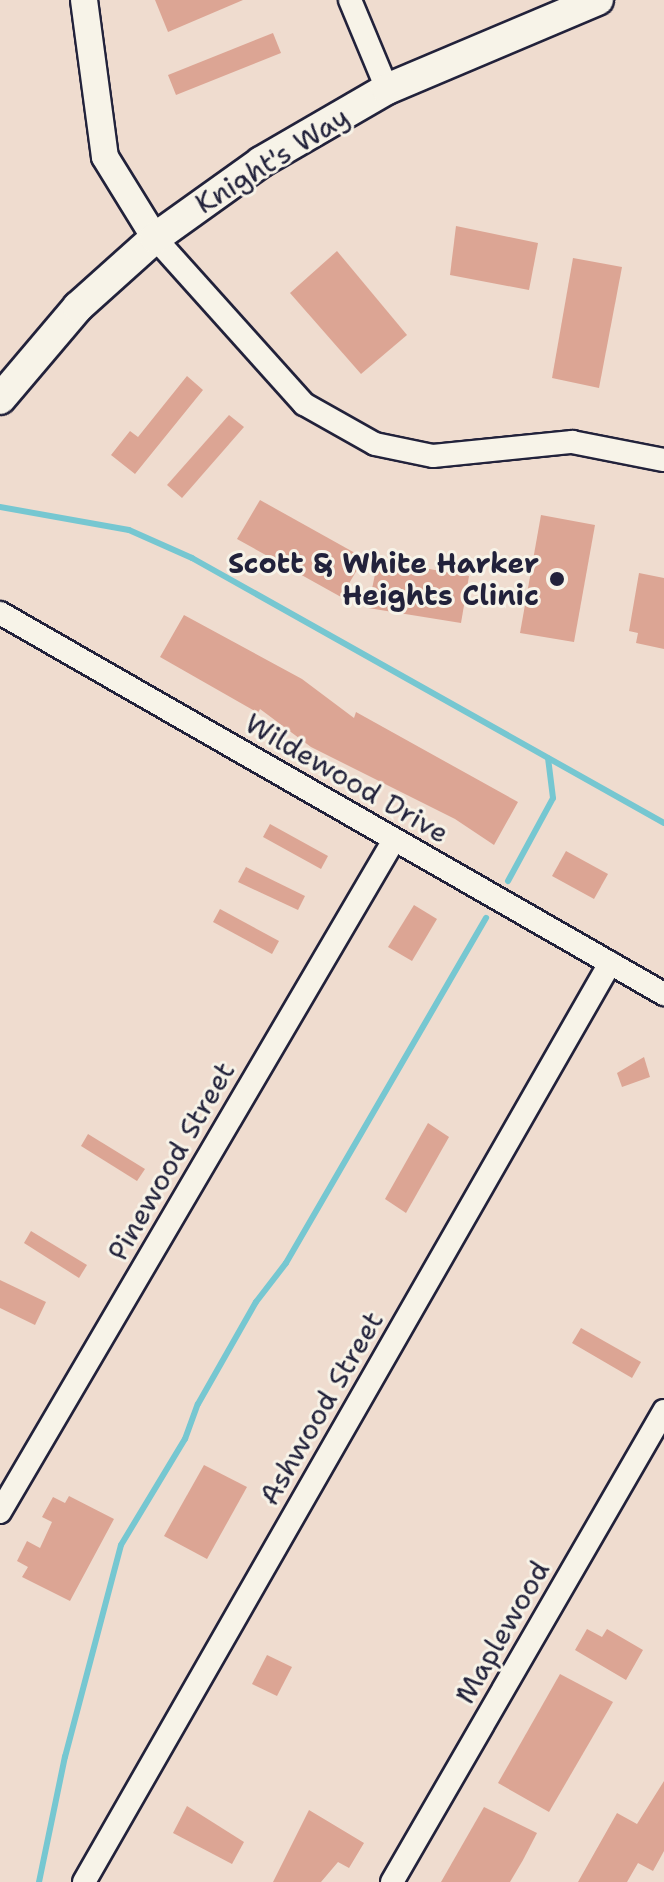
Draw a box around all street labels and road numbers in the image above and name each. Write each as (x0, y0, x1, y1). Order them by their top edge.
street label: Knight's Way (189, 99, 355, 221)
street label: Wildewood Drive (239, 706, 455, 850)
street label: Pinewood Street (101, 1056, 241, 1266)
street label: Ashwood Street (252, 1305, 390, 1511)
street label: Maplewood (448, 1555, 556, 1709)

